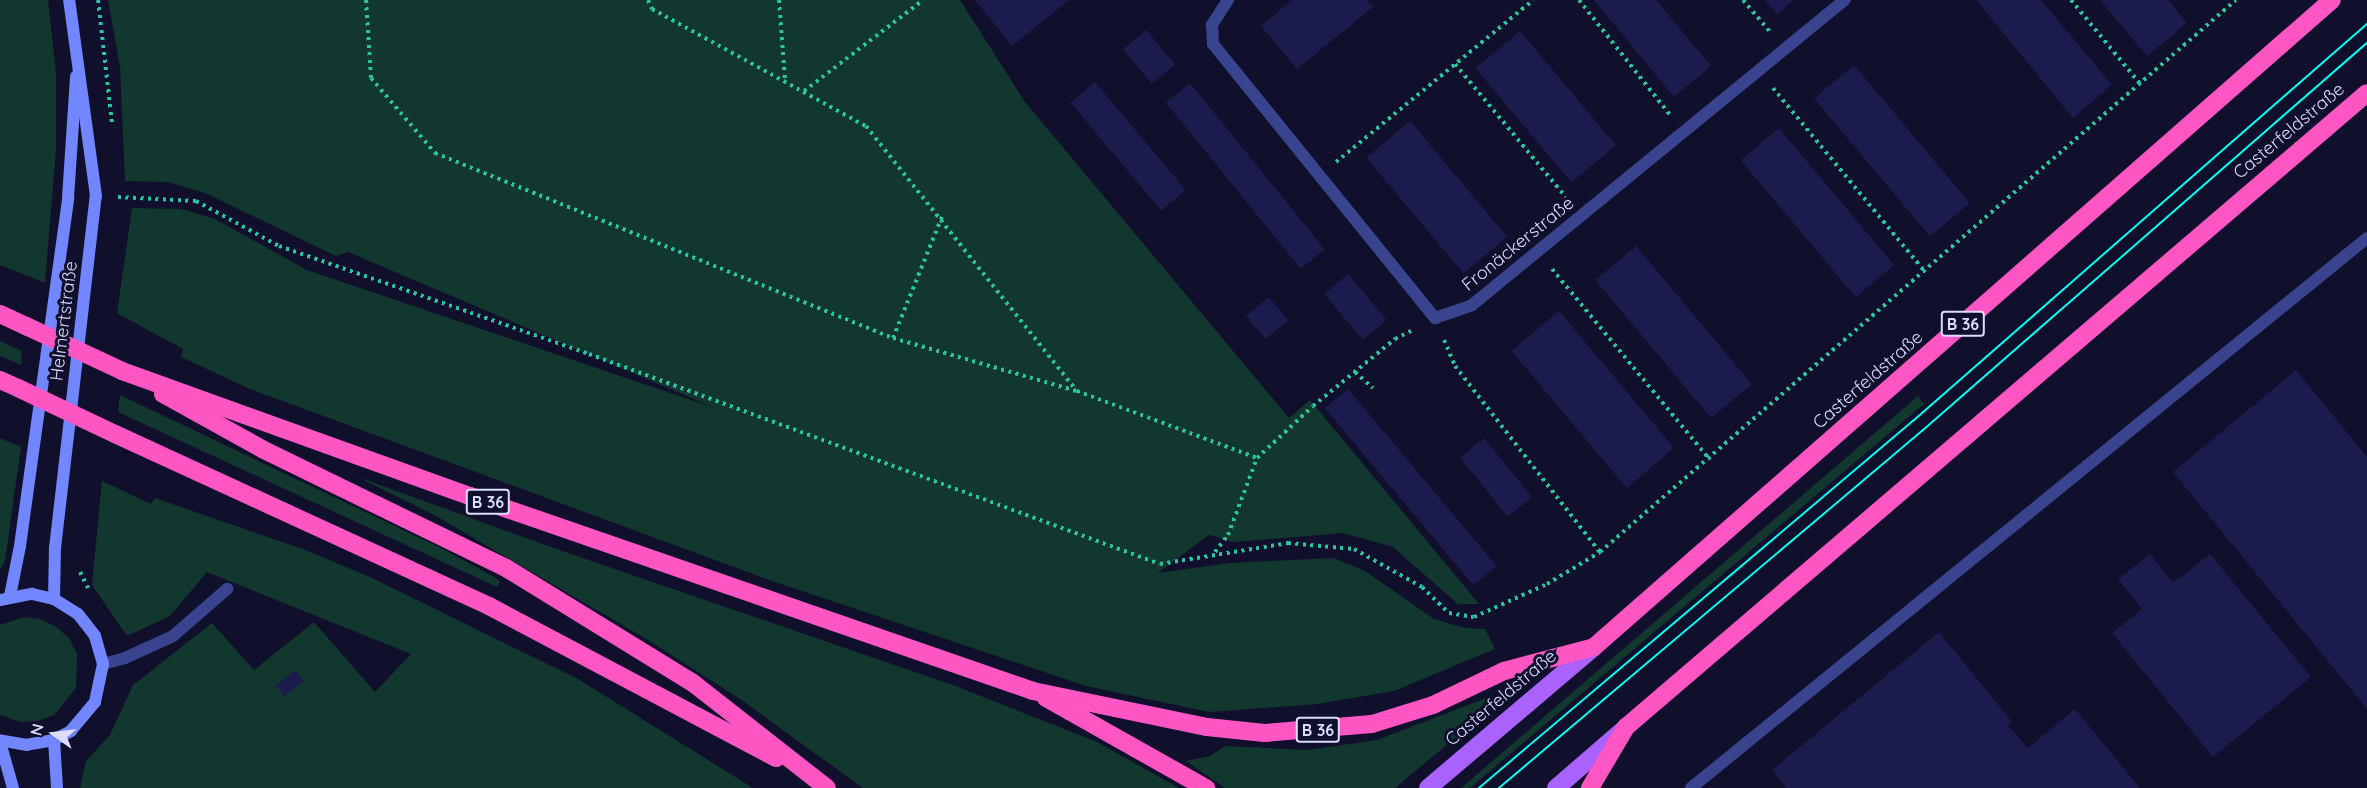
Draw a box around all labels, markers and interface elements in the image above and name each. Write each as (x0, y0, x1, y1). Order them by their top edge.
street label: Casterfeldstraße (2229, 78, 2349, 184)
street label: Fronäckerstraße (1458, 192, 1578, 296)
street label: Helmertstraße (46, 260, 82, 382)
road number: B 36 (1940, 311, 1986, 337)
street label: Casterfeldstraße (1809, 326, 1927, 434)
road number: B 36 (466, 489, 510, 515)
street label: Casterfeldstraße (1441, 645, 1561, 751)
north arrow (24, 704, 84, 764)
road number: B 36 (1296, 717, 1340, 743)
text: N (25, 722, 48, 738)

